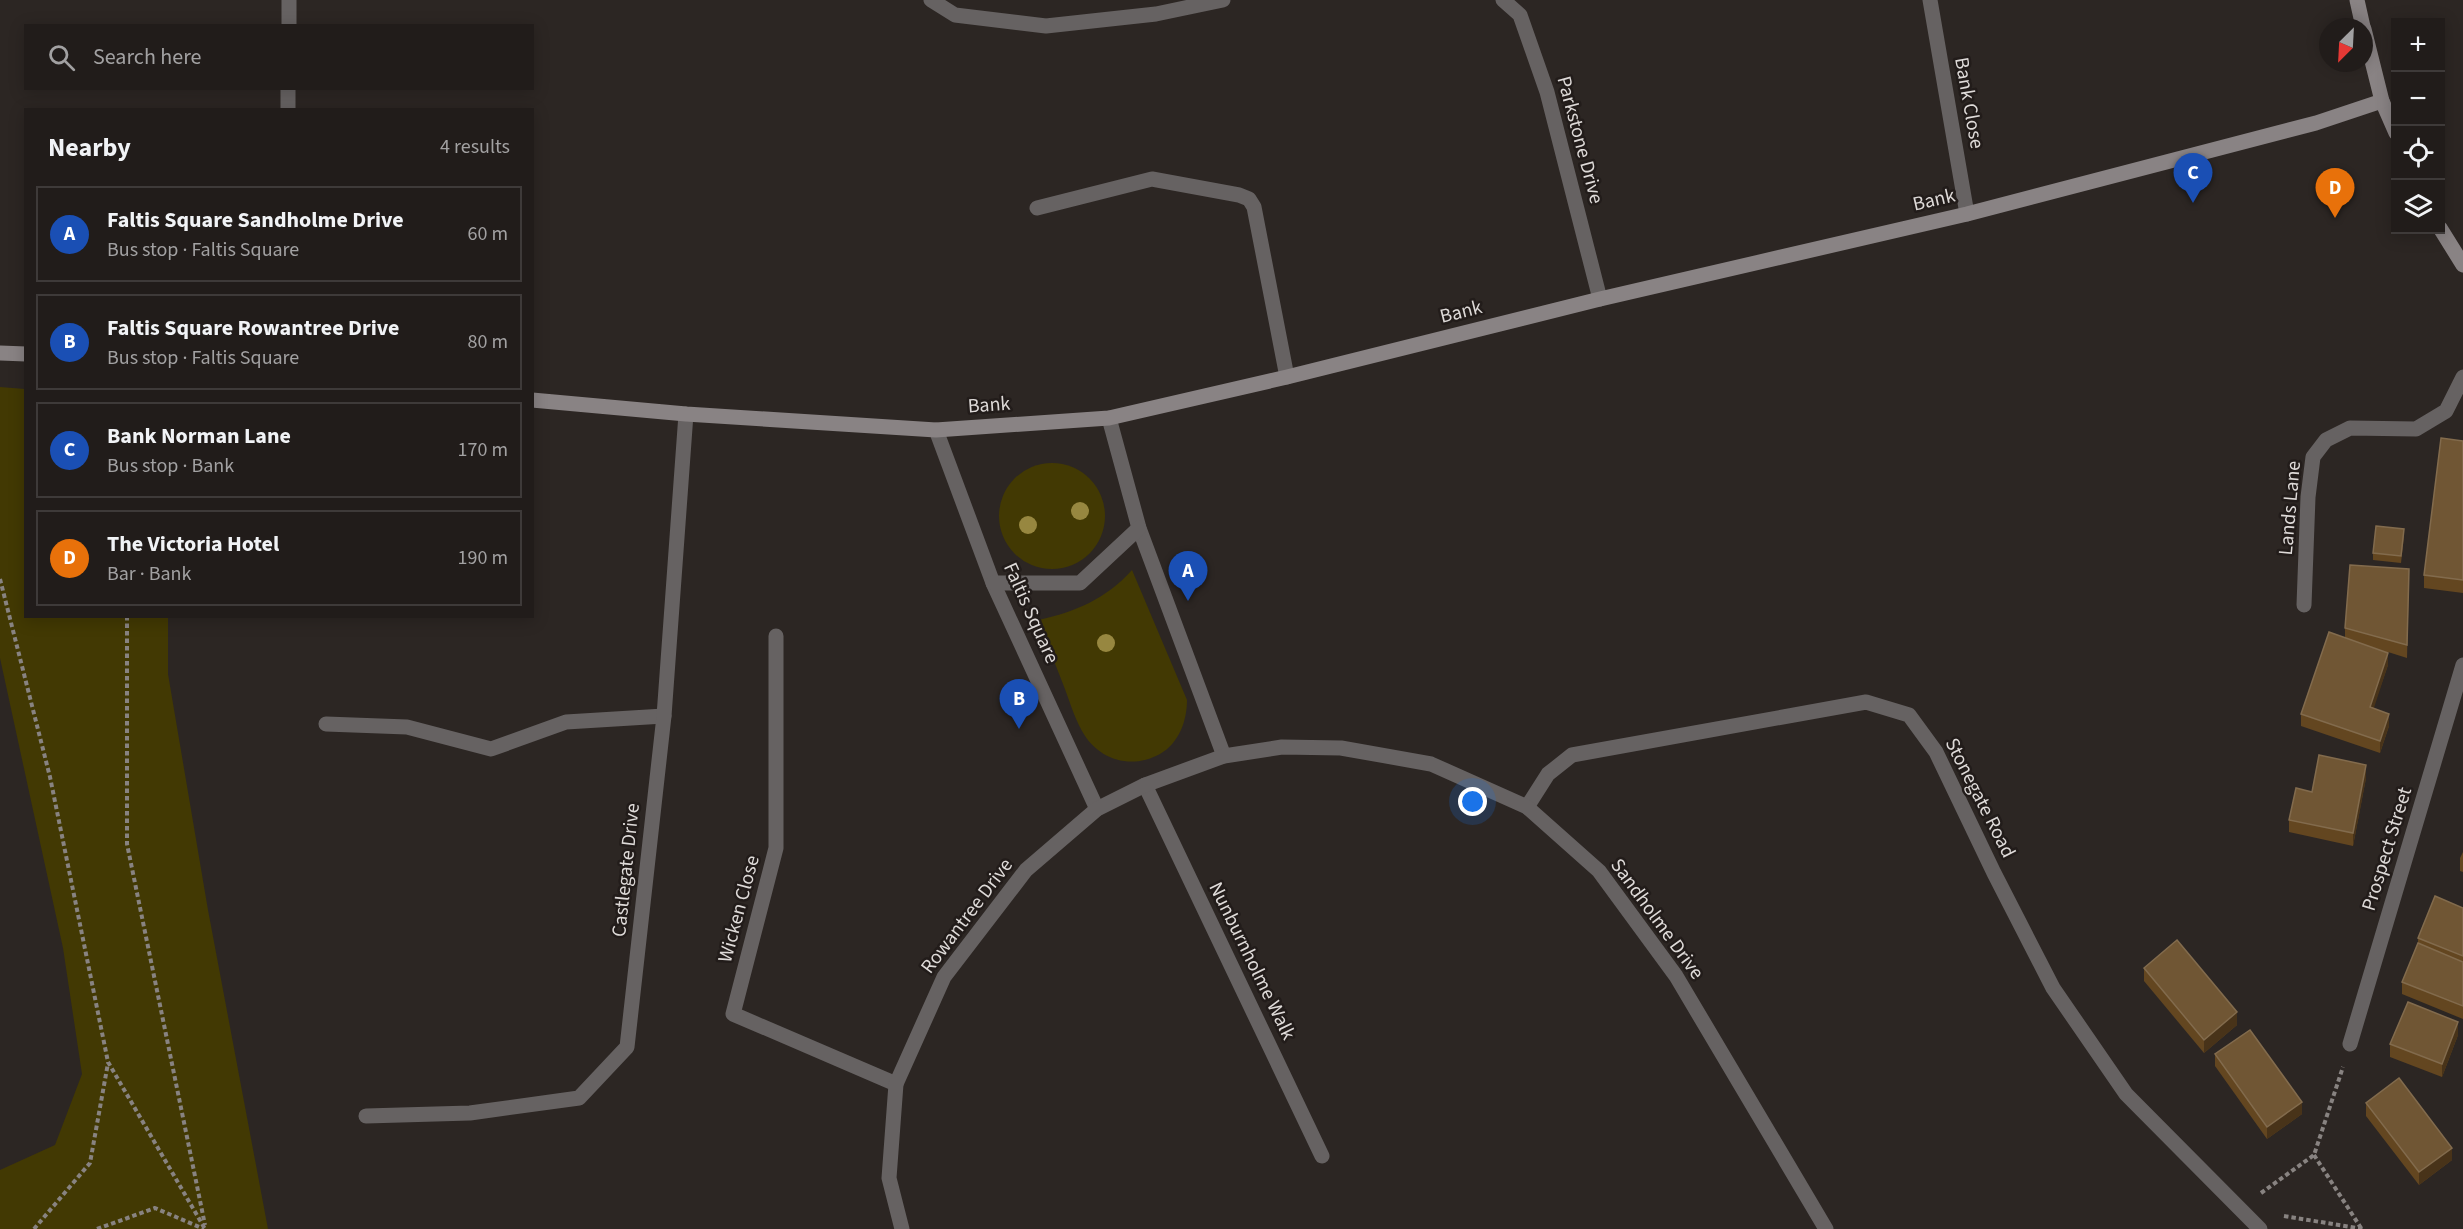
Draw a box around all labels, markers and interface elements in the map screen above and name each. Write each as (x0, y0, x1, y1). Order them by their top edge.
north arrow (2319, 18, 2373, 72)
map controls (2391, 18, 2445, 234)
button: + (2391, 18, 2445, 72)
search box (24, 24, 534, 90)
icon: search (45, 41, 78, 74)
text: Search here (93, 41, 201, 73)
street label: Bank Close (1947, 55, 1991, 151)
button: − (2391, 72, 2445, 126)
street label: Parkstone Drive (1550, 73, 1610, 207)
button: locate (2391, 126, 2445, 180)
text: Nearby (48, 129, 131, 166)
text: 4 results (440, 133, 510, 161)
pin: C (2174, 154, 2212, 203)
pin: D (2316, 168, 2354, 218)
button: layers (2391, 180, 2445, 234)
street label: Bank (1910, 182, 1958, 218)
text: Faltis Square Sandholme Drive (107, 204, 404, 236)
text: A (64, 220, 75, 248)
text: 60 m (468, 220, 508, 248)
text: Bus stop · Faltis Square (107, 236, 299, 264)
street label: Bank (1437, 293, 1485, 331)
text: Faltis Square Rowantree Drive (107, 312, 399, 344)
text: B (63, 328, 76, 356)
text: 80 m (468, 328, 508, 356)
text: Bus stop · Faltis Square (107, 344, 299, 372)
street label: Bank (967, 390, 1011, 420)
text: Bank Norman Lane (107, 420, 291, 452)
text: C (64, 436, 75, 464)
text: 170 m (458, 436, 508, 464)
text: Bus stop · Bank (107, 452, 234, 480)
street label: Lands Lane (2272, 459, 2308, 556)
text: The Victoria Hotel (107, 528, 279, 560)
text: D (63, 544, 76, 572)
text: 190 m (458, 544, 508, 572)
pin: A (1168, 552, 1208, 601)
street label: Faltis Square (996, 558, 1066, 668)
text: Bar · Bank (107, 560, 191, 588)
pin: B (1000, 680, 1038, 729)
street label: Stonegate Road (1938, 733, 2022, 863)
street label: Prospect Street (2355, 783, 2419, 914)
your location (1458, 787, 1487, 816)
street label: Castlegate Drive (605, 802, 647, 938)
street label: Wicken Close (711, 852, 767, 966)
street label: Rowantree Drive (914, 852, 1020, 979)
street label: Sandholme Drive (1604, 853, 1711, 985)
street label: Nunburnholme Walk (1202, 877, 1302, 1045)

